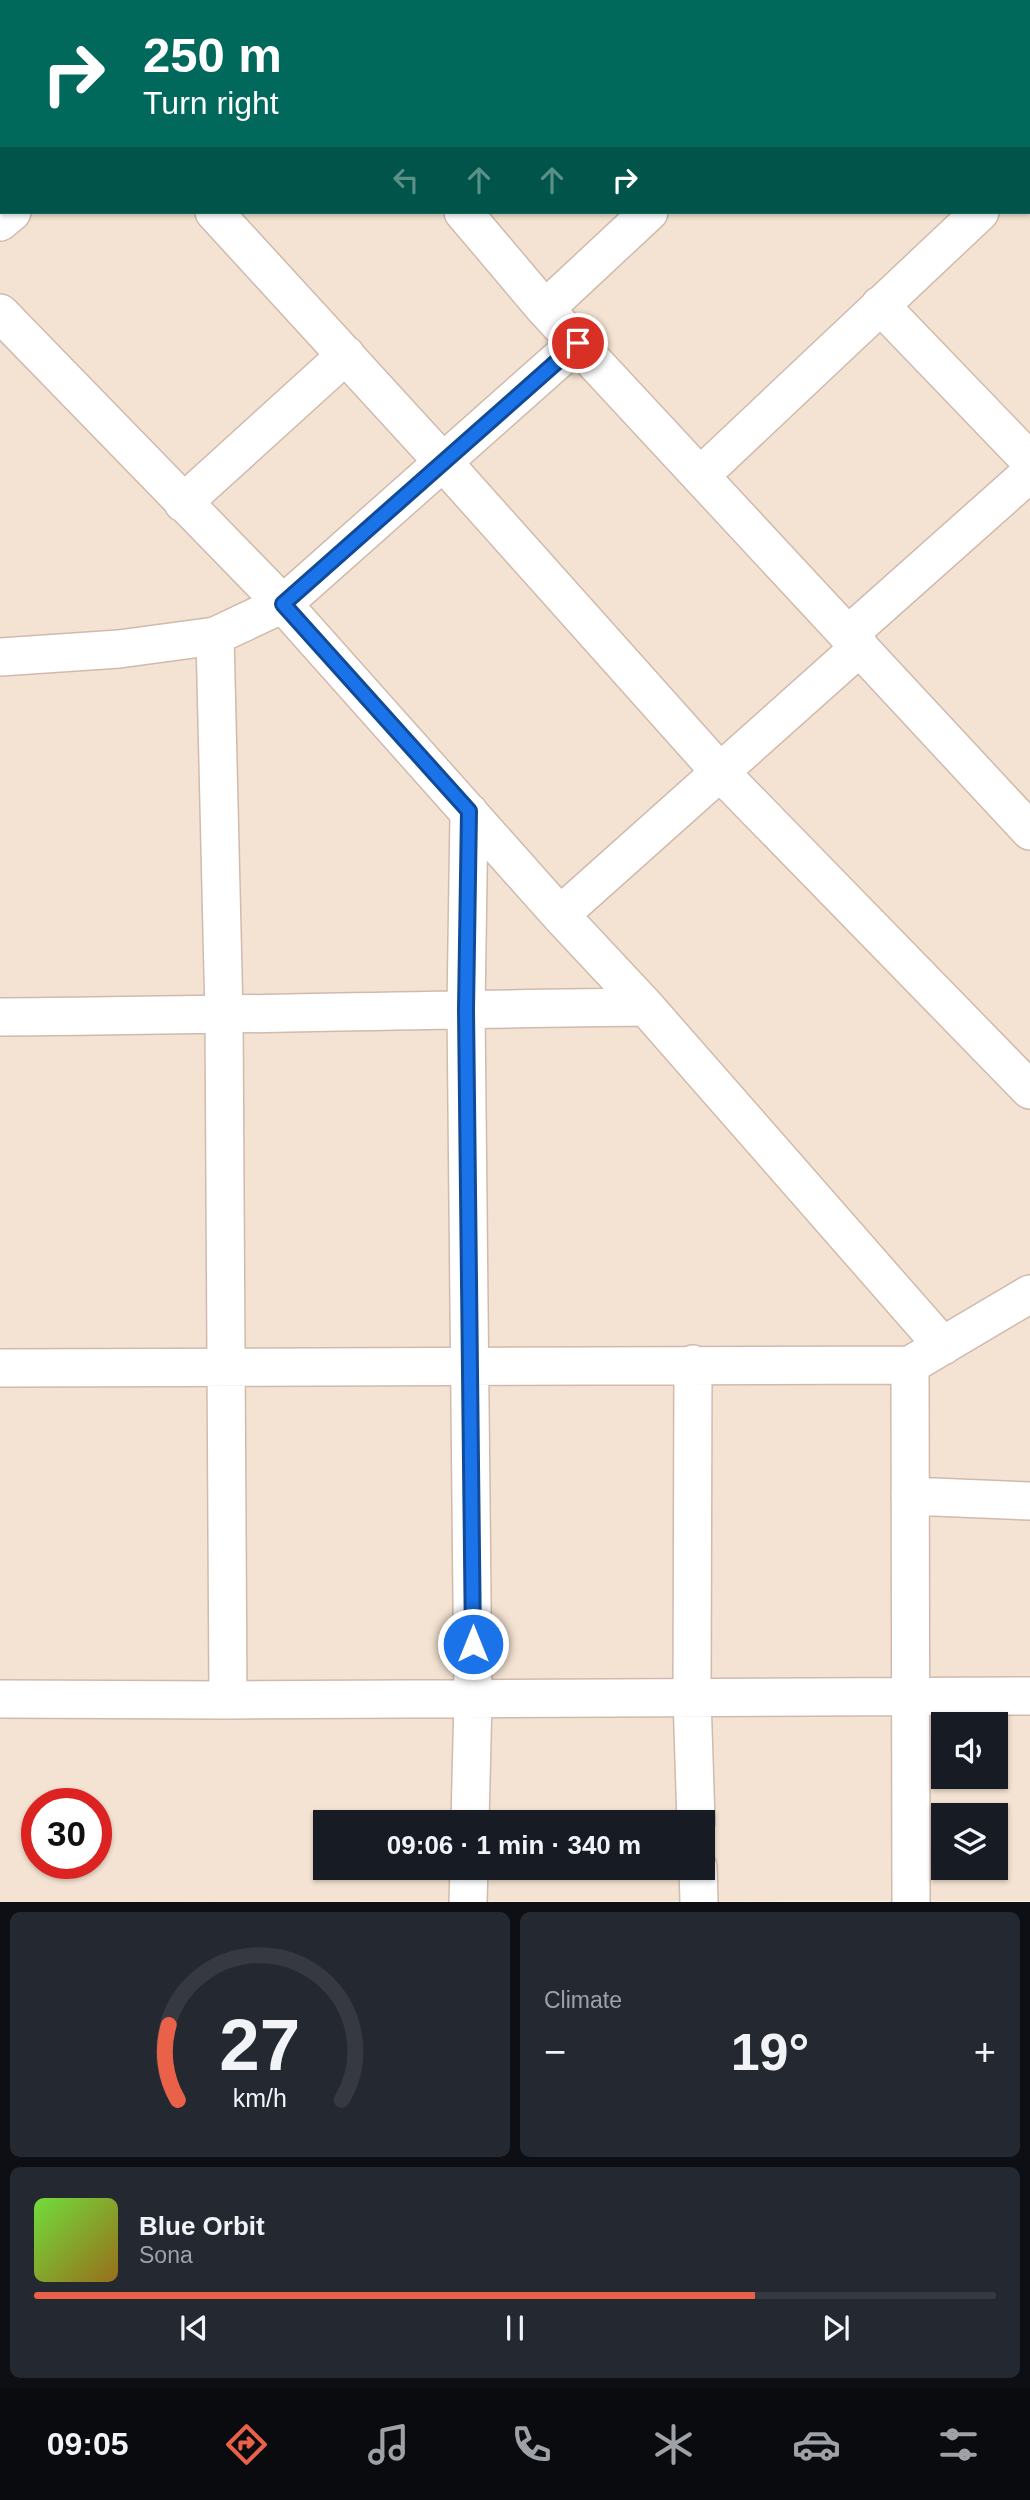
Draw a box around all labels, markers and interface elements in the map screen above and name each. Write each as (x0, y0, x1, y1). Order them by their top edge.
icon: right (28, 28, 119, 119)
text: 250 m (143, 28, 282, 82)
text: Turn right (143, 85, 279, 121)
icon: left (387, 161, 425, 199)
icon: ahead (460, 161, 498, 199)
icon: ahead (533, 161, 571, 199)
icon: right (606, 161, 644, 199)
pin (548, 313, 608, 373)
icon: arrive (559, 324, 597, 362)
position arrow (436, 1607, 510, 1681)
map controls (931, 1712, 1008, 1880)
button: sound (931, 1712, 1008, 1789)
speed limit sign: 30 (21, 1788, 112, 1879)
button: layers (931, 1803, 1008, 1880)
text: 09:06 · 1 min · 340 m (387, 1830, 641, 1860)
text: Climate (544, 1987, 622, 2013)
text: 27 (220, 2005, 300, 2086)
text: 19° (731, 2023, 809, 2081)
text: − (544, 2031, 566, 2073)
text: + (974, 2031, 996, 2073)
text: km/h (233, 2084, 287, 2112)
text: Blue Orbit (139, 2211, 265, 2241)
text: Sona (139, 2242, 193, 2268)
icon: previous (175, 2309, 213, 2347)
icon: pause (496, 2309, 534, 2347)
icon: next (817, 2309, 855, 2347)
icon: directions (222, 2420, 271, 2469)
icon: music (364, 2420, 413, 2469)
icon: phone (507, 2420, 556, 2469)
icon: climate (649, 2420, 698, 2469)
icon: car (792, 2420, 841, 2469)
icon: filters (934, 2420, 983, 2469)
text: 09:05 (47, 2426, 129, 2462)

